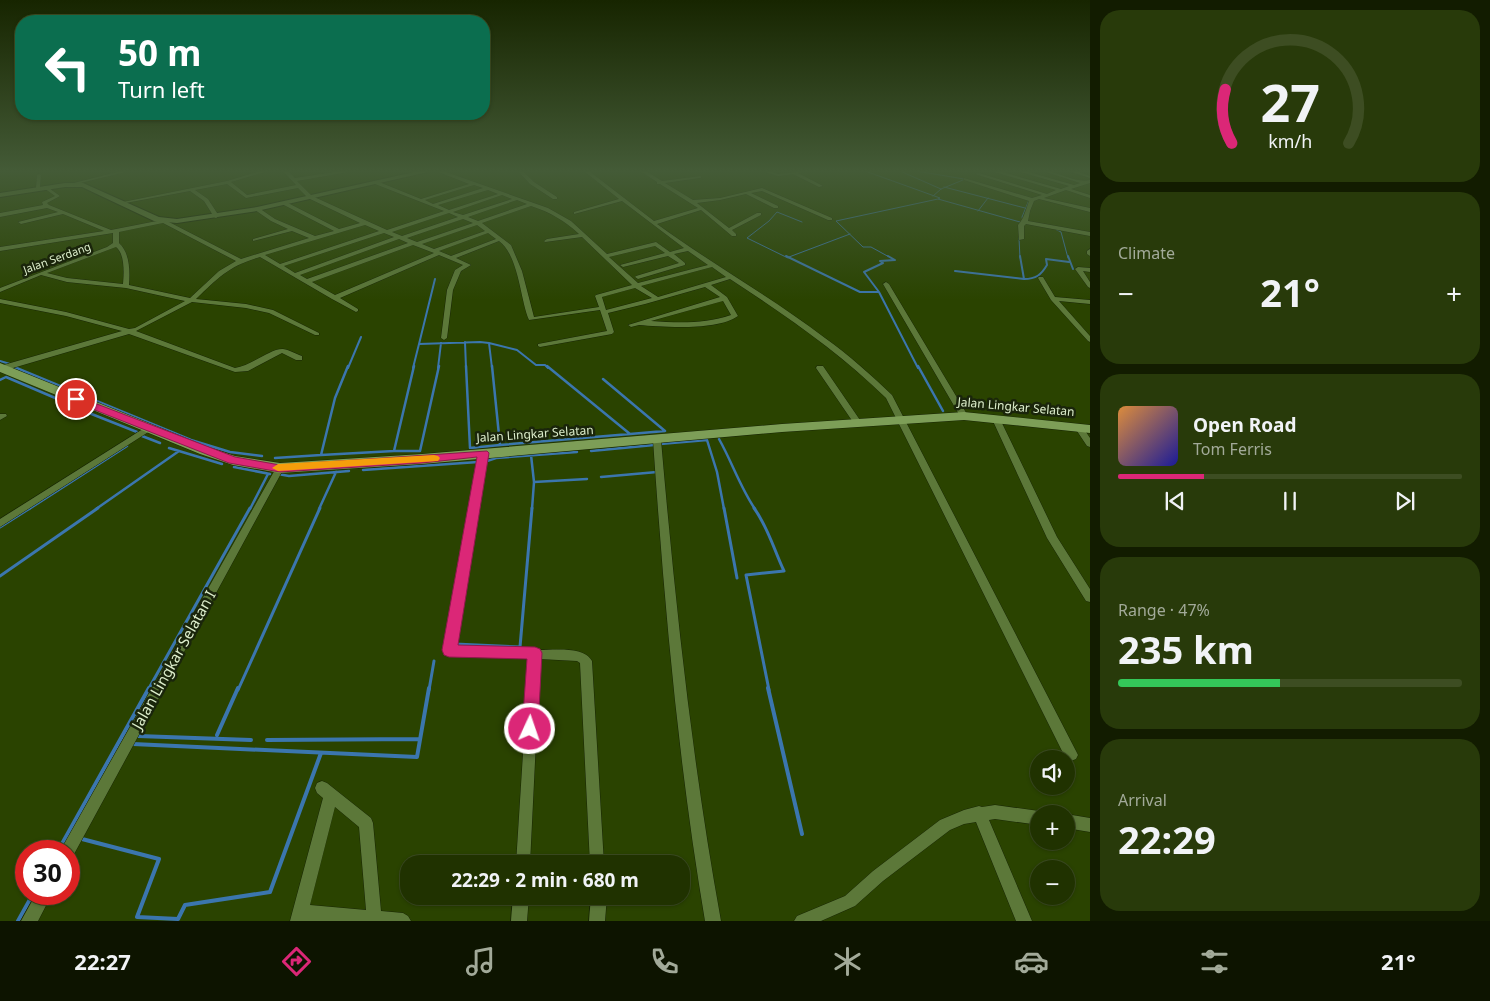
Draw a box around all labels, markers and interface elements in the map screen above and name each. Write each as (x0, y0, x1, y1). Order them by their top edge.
text: 50 m (118, 29, 201, 76)
icon: left (35, 35, 100, 100)
text: 27 (1260, 66, 1320, 137)
text: Turn left (118, 74, 205, 104)
text: km/h (1268, 129, 1312, 153)
street label: Jalan Serdang (20, 238, 93, 277)
text: Climate (1118, 242, 1175, 264)
text: 21° (1260, 266, 1320, 318)
text: − (1118, 274, 1134, 312)
text: + (1446, 274, 1462, 312)
pin (55, 378, 97, 420)
icon: arrive (62, 385, 90, 413)
street label: Jalan Lingkar Selatan (956, 393, 1075, 420)
text: Open Road (1193, 412, 1296, 438)
street label: Jalan Lingkar Selatan (475, 421, 594, 446)
text: Tom Ferris (1193, 438, 1272, 460)
icon: previous (1161, 487, 1189, 515)
icon: pause (1276, 487, 1304, 515)
icon: next (1391, 487, 1419, 515)
street label: Jalan Lingkar Selatan I (126, 587, 220, 734)
text: Range · 47% (1118, 599, 1210, 621)
text: 235 km (1118, 623, 1254, 675)
position arrow (503, 702, 555, 754)
map controls (1030, 750, 1075, 905)
button: sound (1030, 750, 1075, 795)
text: Arrival (1118, 789, 1167, 811)
button: + (1030, 805, 1075, 850)
text: 22:29 (1118, 813, 1216, 865)
speed limit sign: 30 (15, 840, 80, 905)
button: − (1030, 860, 1075, 905)
text: 22:29 · 2 min · 680 m (451, 867, 639, 893)
icon: directions (279, 944, 314, 979)
icon: music (463, 944, 498, 979)
icon: phone (647, 944, 682, 979)
icon: climate (830, 944, 865, 979)
icon: car (1014, 944, 1049, 979)
icon: filters (1197, 944, 1232, 979)
text: 22:27 (74, 946, 131, 976)
text: 21° (1381, 946, 1416, 976)

